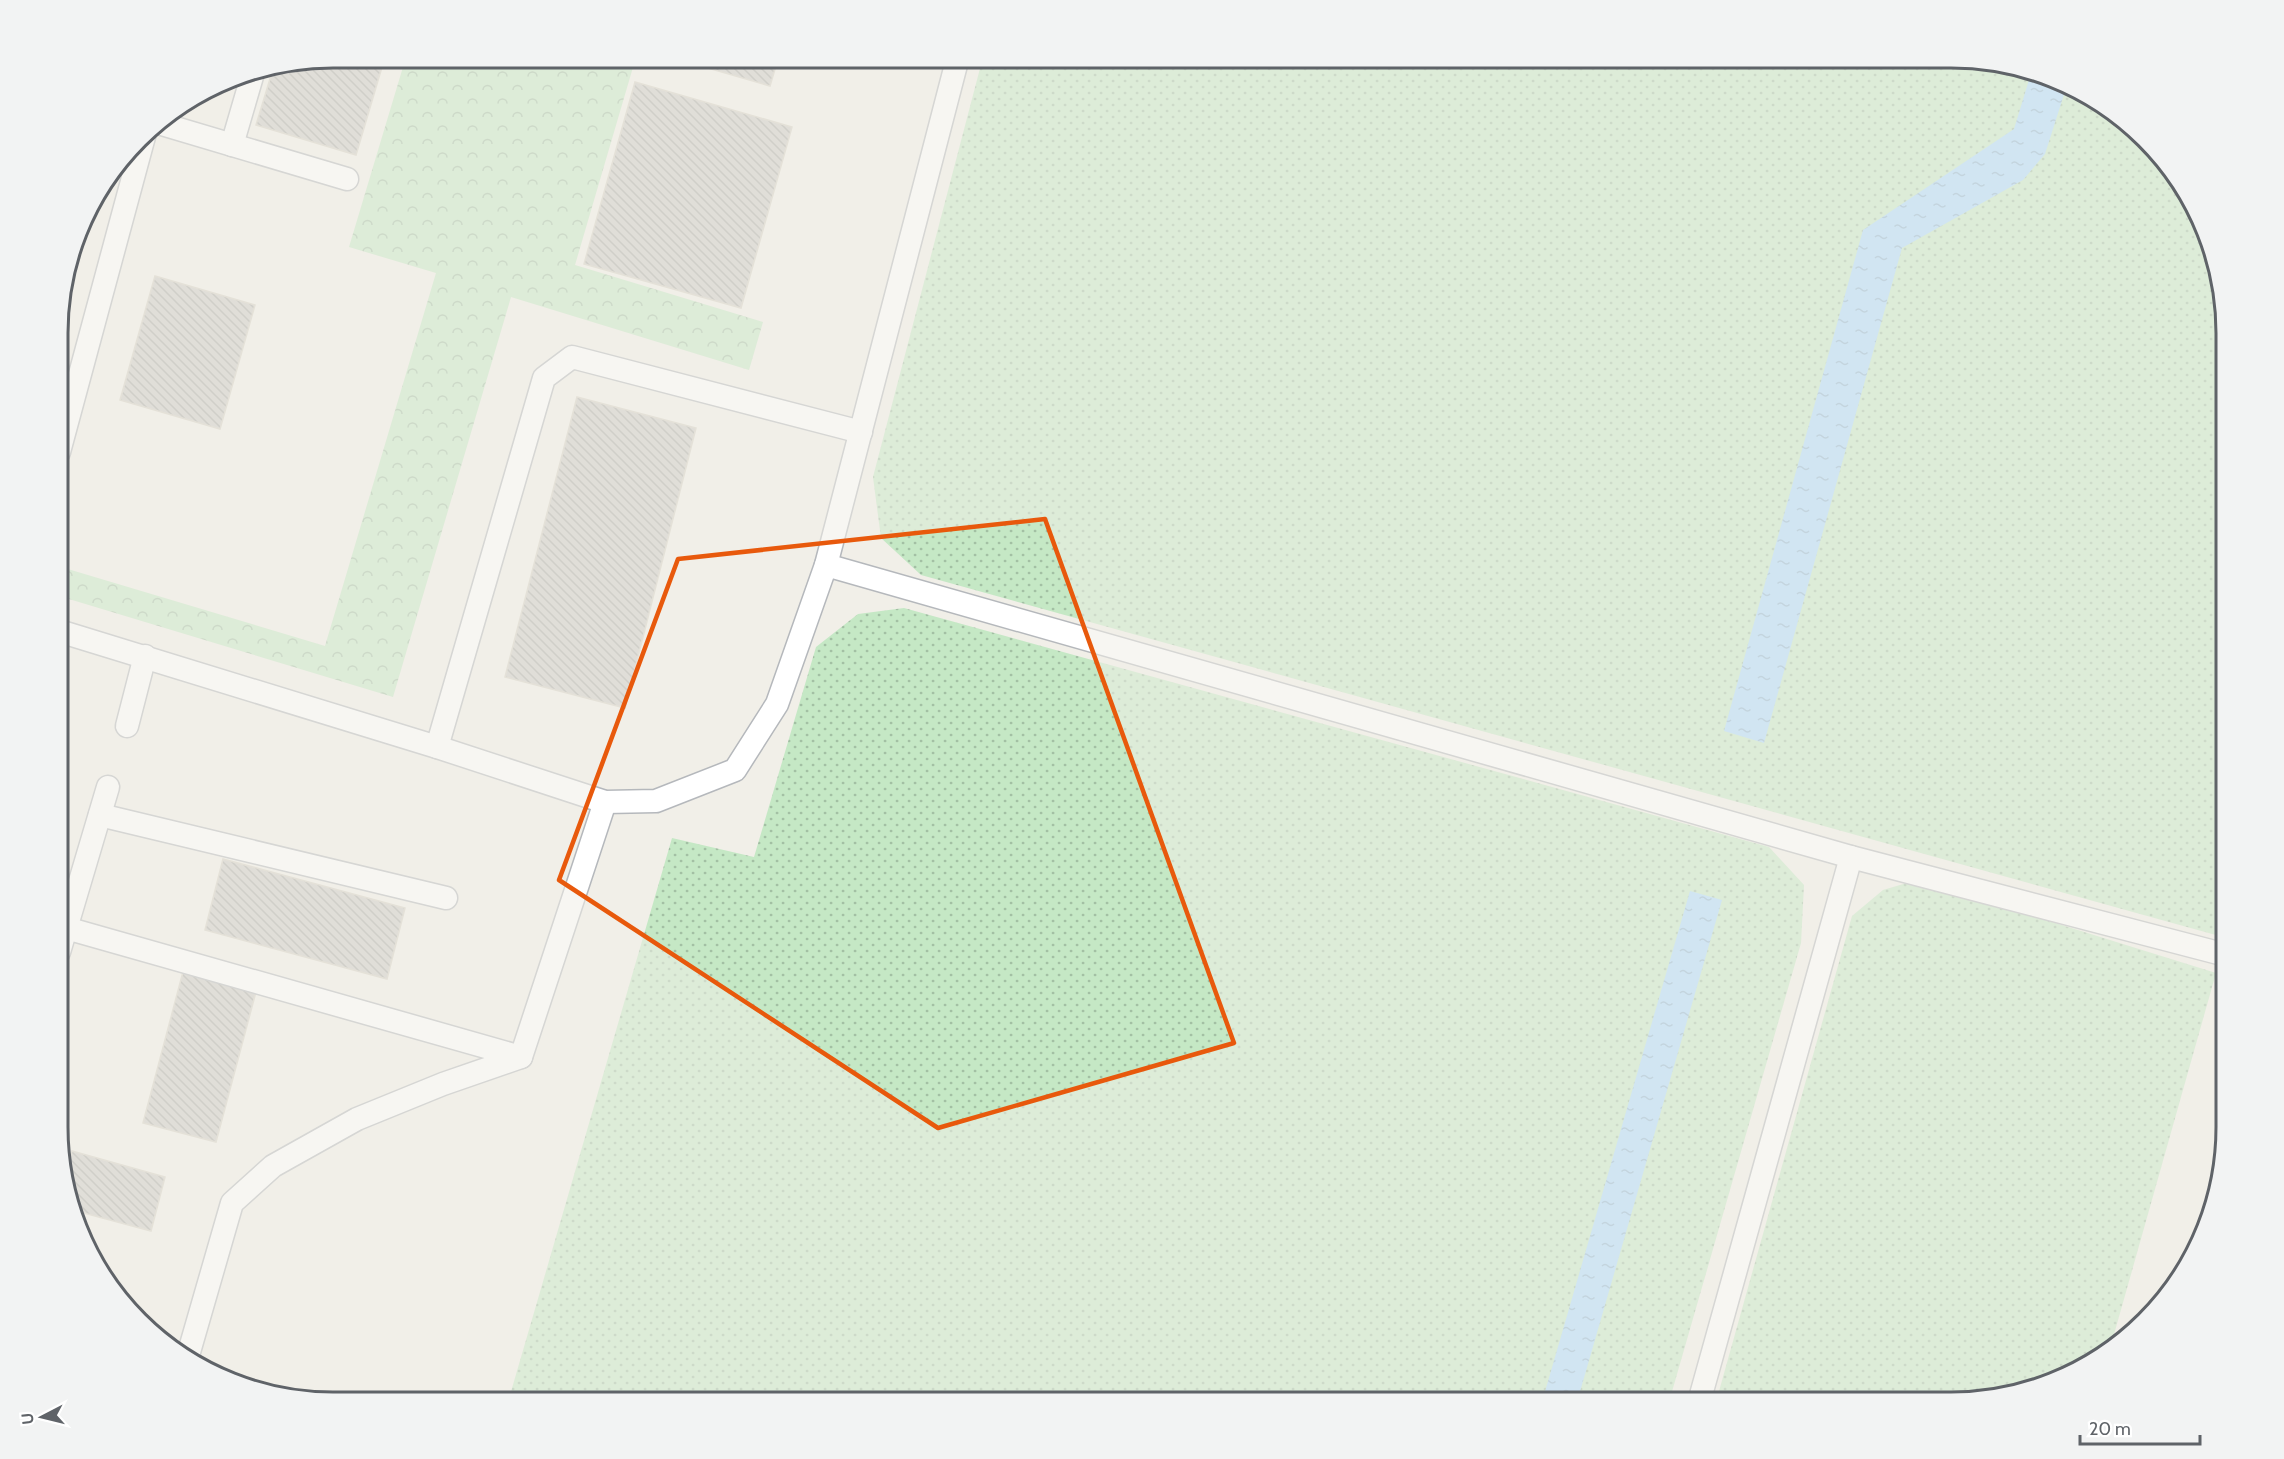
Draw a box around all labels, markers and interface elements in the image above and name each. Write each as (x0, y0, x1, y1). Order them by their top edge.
north arrow (12, 1387, 72, 1447)
scale bar (2080, 1408, 2200, 1446)
text: U (17, 1412, 38, 1426)
text: 20 m (2089, 1418, 2131, 1440)

